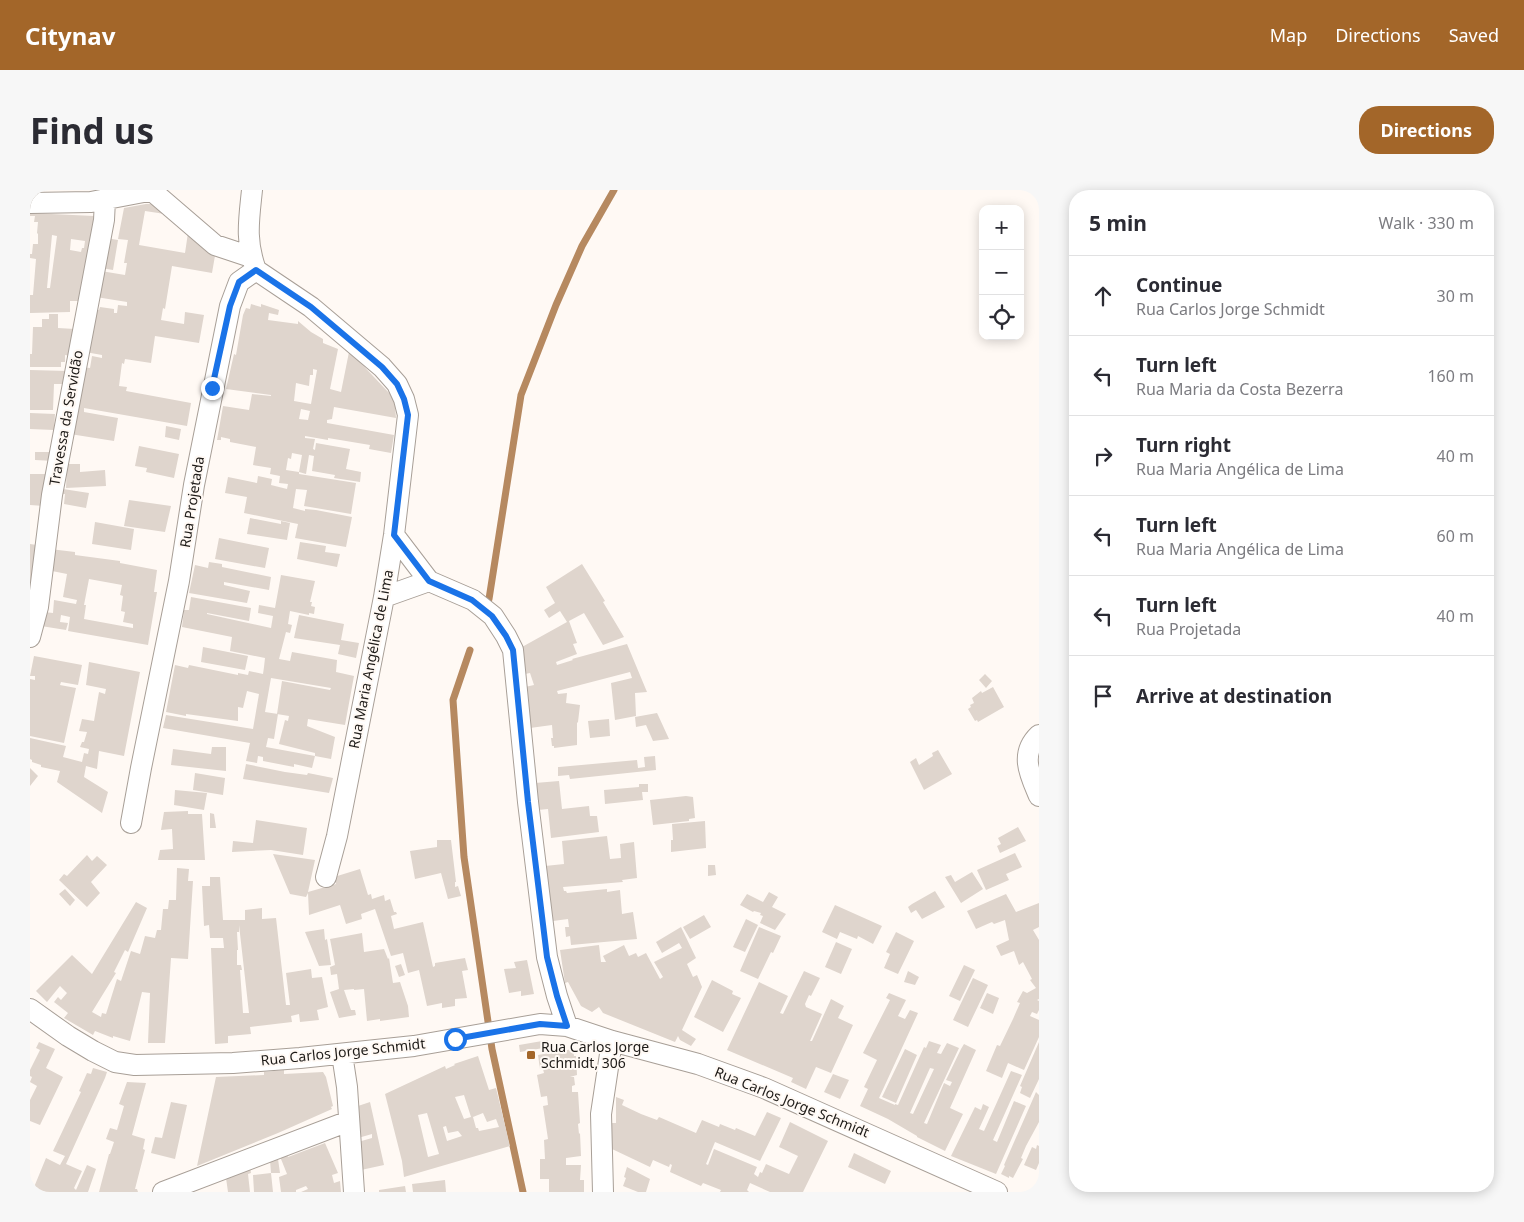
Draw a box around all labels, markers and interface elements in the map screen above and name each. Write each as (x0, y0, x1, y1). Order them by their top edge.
text: Citynav (25, 19, 115, 52)
text: Map (1270, 23, 1307, 47)
text: Directions (1335, 23, 1421, 47)
text: Saved (1449, 23, 1499, 47)
button: Directions (1359, 106, 1494, 154)
text: Find us (30, 107, 154, 154)
map controls (979, 205, 1024, 340)
button: + (979, 205, 1024, 250)
text: 5 min (1089, 209, 1147, 237)
text: Walk · 330 m (1379, 212, 1474, 234)
button: − (979, 250, 1024, 295)
text: Continue (1136, 272, 1222, 298)
icon: ahead (1089, 282, 1117, 310)
text: 30 m (1437, 285, 1474, 307)
button: locate (979, 295, 1024, 340)
text: Rua Carlos Jorge Schmidt (1136, 298, 1325, 320)
street label: Travessa da Servidão (44, 349, 87, 487)
text: Turn left (1136, 352, 1217, 378)
icon: left (1089, 362, 1117, 390)
text: 160 m (1427, 365, 1474, 387)
route end (201, 377, 224, 400)
text: Rua Maria da Costa Bezerra (1136, 378, 1343, 400)
text: Turn right (1136, 432, 1231, 458)
icon: right (1089, 442, 1117, 470)
text: 40 m (1437, 445, 1474, 467)
street label: Rua Projetada (175, 455, 208, 549)
text: Rua Maria Angélica de Lima (1136, 458, 1344, 480)
text: Turn left (1136, 512, 1217, 538)
icon: left (1089, 522, 1117, 550)
text: 60 m (1437, 525, 1474, 547)
text: Rua Maria Angélica de Lima (1136, 538, 1344, 560)
street label: Rua Maria Angélica de Lima (344, 568, 397, 750)
text: Turn left (1136, 592, 1217, 618)
icon: left (1089, 602, 1117, 630)
text: 40 m (1437, 605, 1474, 627)
text: Rua Projetada (1136, 618, 1241, 640)
icon: arrive (1089, 682, 1117, 710)
text: Arrive at destination (1136, 683, 1332, 709)
route start (444, 1028, 467, 1051)
street label: Rua Carlos Jorge Schmidt (260, 1033, 426, 1070)
place label: Rua Carlos Jorge Schmidt, 306 (541, 1037, 649, 1072)
marker: Rua Carlos Jorge Schmidt, 306 (525, 1049, 537, 1061)
street label: Rua Carlos Jorge Schmidt (712, 1062, 872, 1141)

